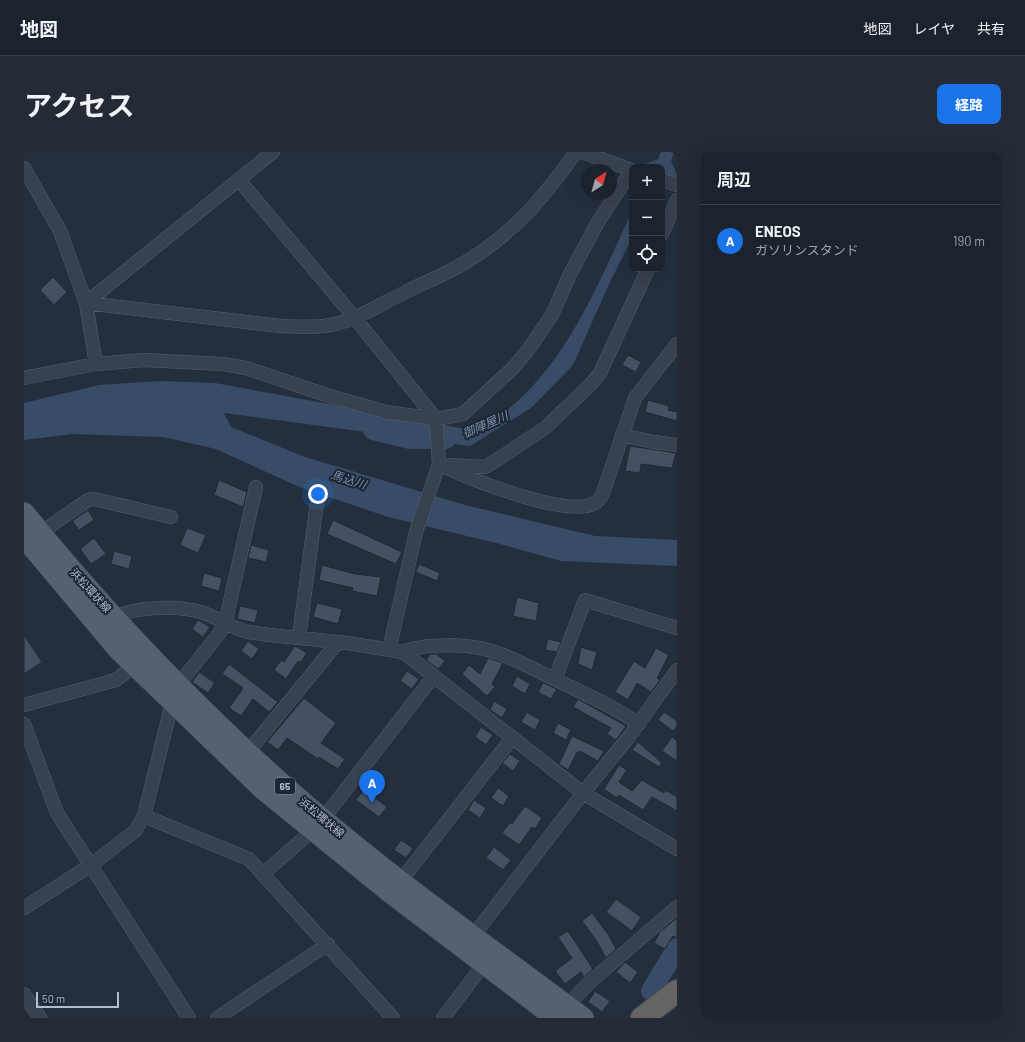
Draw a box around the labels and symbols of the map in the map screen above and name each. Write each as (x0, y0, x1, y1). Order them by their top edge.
north arrow (581, 164, 617, 200)
water label: 御陣屋川 (460, 407, 512, 440)
water label: 馬込川 (330, 467, 370, 492)
your location (308, 484, 328, 504)
street label: 浜松環状線 (68, 565, 114, 615)
pin: A (359, 770, 385, 803)
road number: 65 (275, 778, 295, 794)
street label: 浜松環状線 (297, 794, 347, 840)
scale bar (36, 990, 119, 1009)

